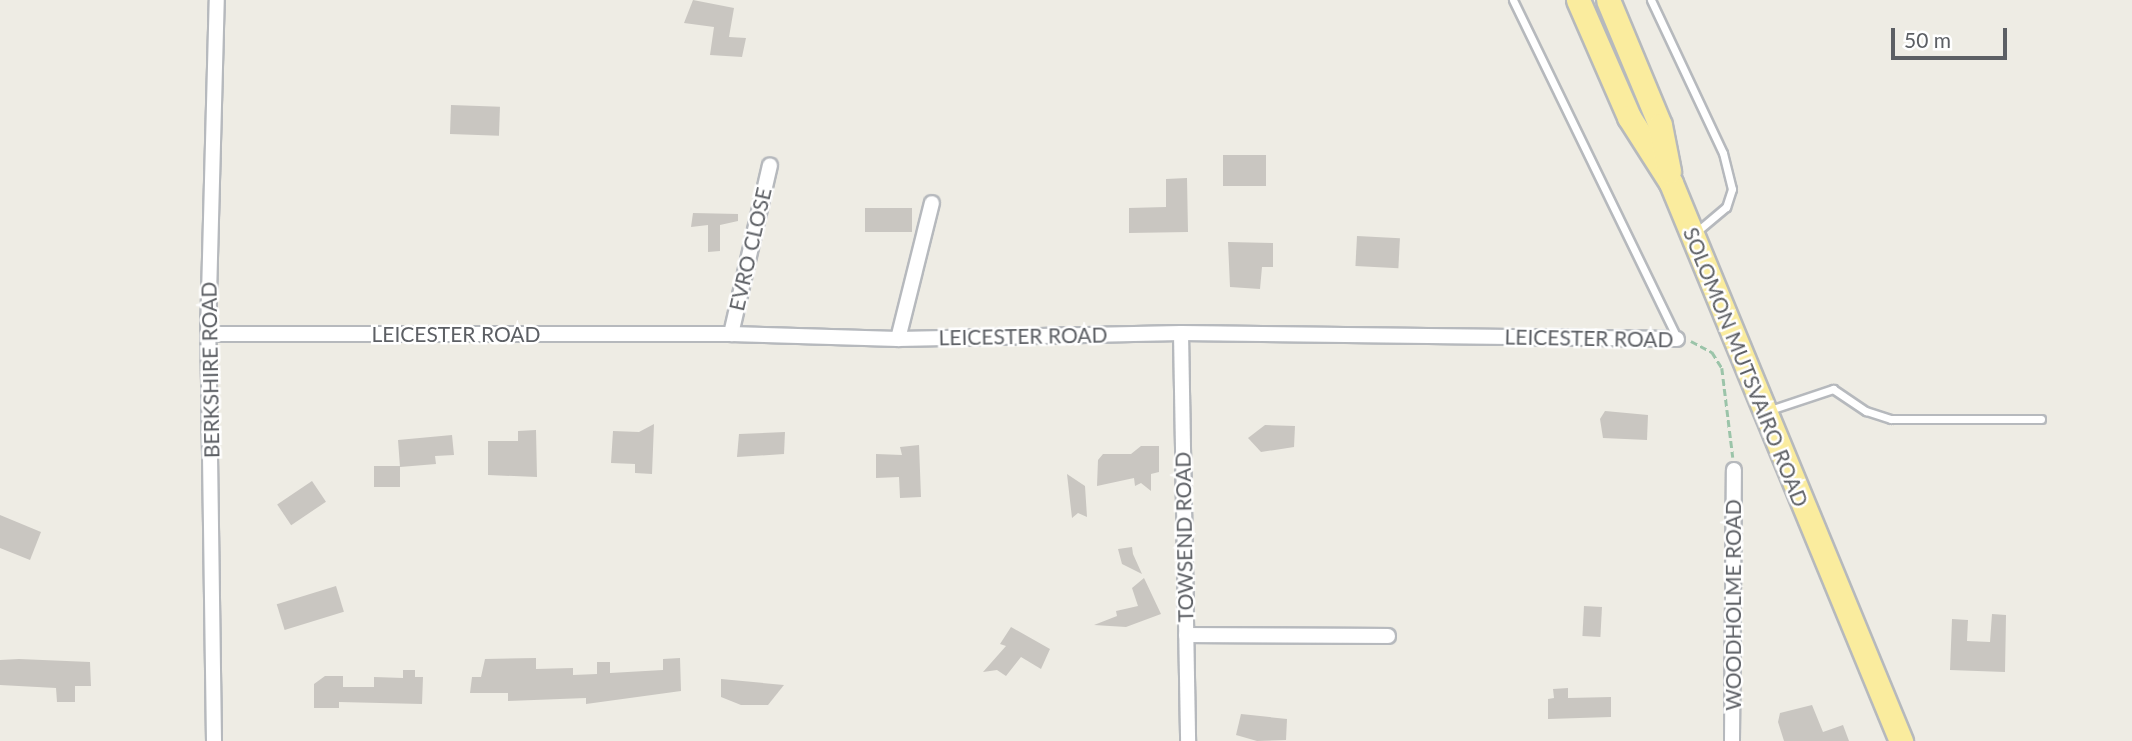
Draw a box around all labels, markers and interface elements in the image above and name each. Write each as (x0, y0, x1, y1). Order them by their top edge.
scale bar (1894, 14, 2010, 58)
text: 50 m (1904, 27, 1951, 52)
street label: EVRO CLOSE (724, 185, 776, 313)
street label: SOLOMON MUTSVAIRO ROAD (1678, 224, 1814, 510)
street label: BERKSHIRE ROAD (196, 282, 224, 458)
street label: LEICESTER ROAD (371, 321, 541, 347)
street label: LEICESTER ROAD (938, 322, 1108, 350)
street label: LEICESTER ROAD (1504, 324, 1674, 352)
street label: TOWSEND ROAD (1170, 452, 1198, 622)
street label: WOODHOLME ROAD (1720, 499, 1746, 711)

